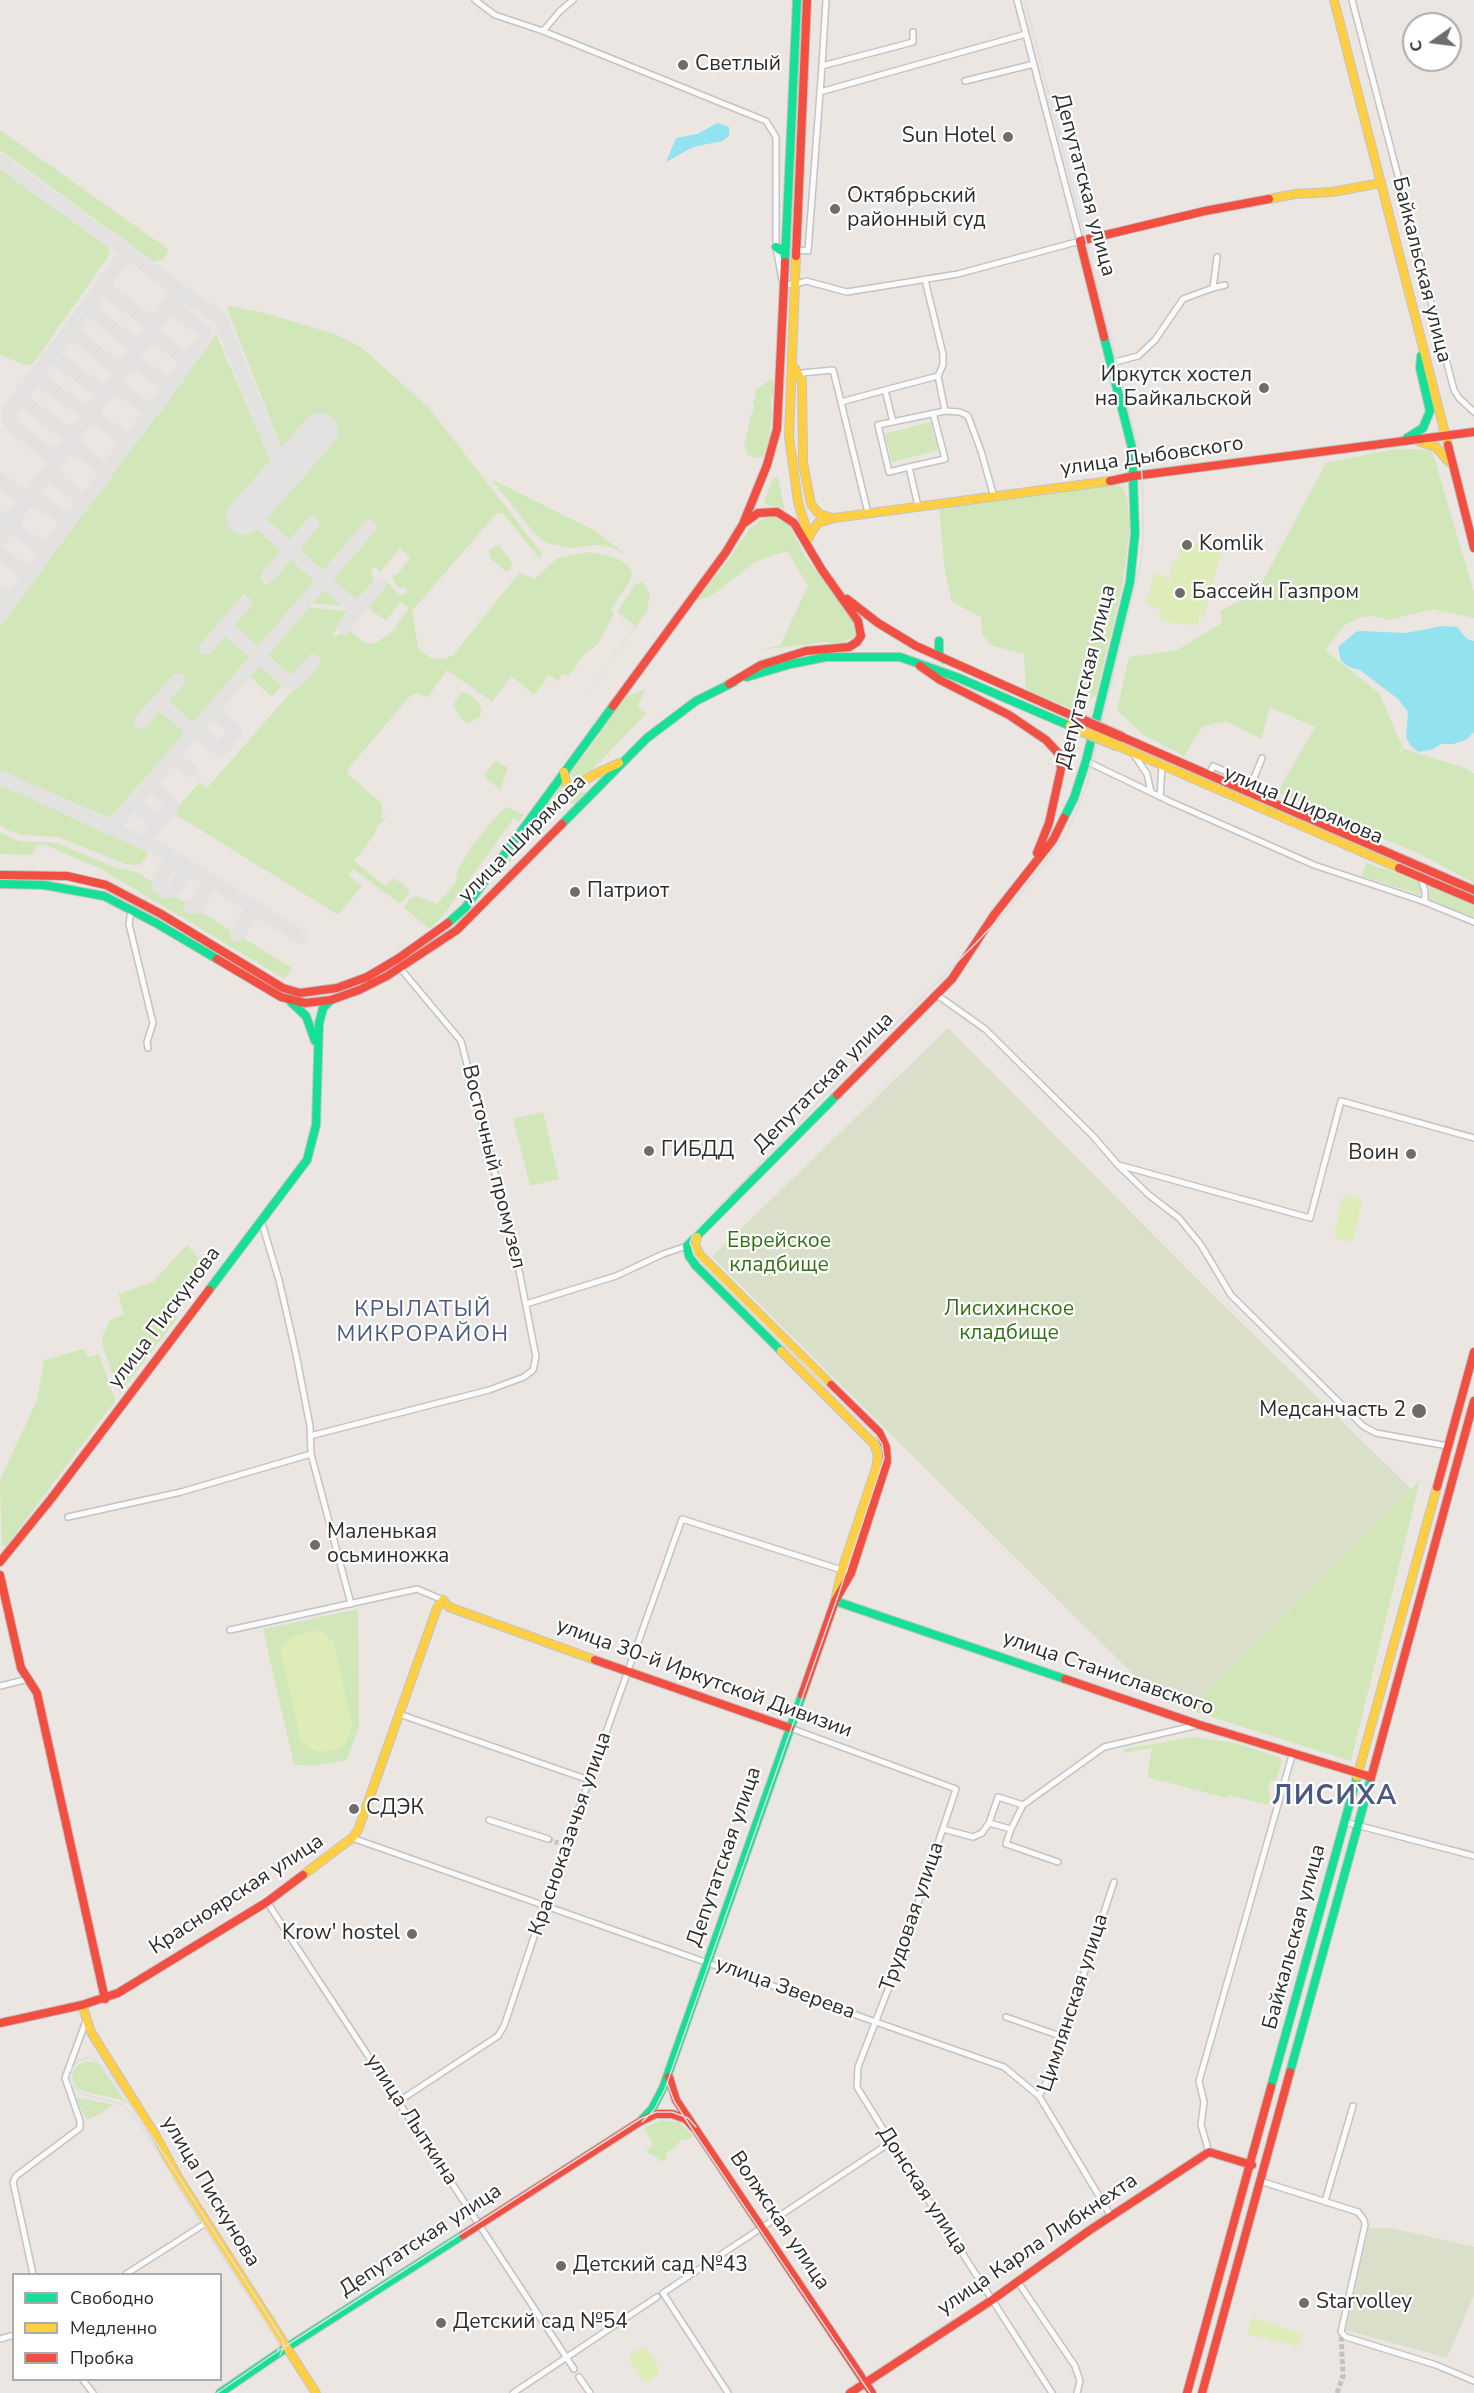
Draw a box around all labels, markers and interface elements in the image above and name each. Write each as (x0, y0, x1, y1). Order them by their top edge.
north arrow (1402, 12, 1462, 72)
text: С (1404, 38, 1428, 54)
place label: Светлый (695, 52, 781, 78)
marker: Светлый (676, 58, 690, 72)
street label: Депутатская улица (1047, 91, 1121, 279)
place label: Sun Hotel (902, 124, 996, 150)
marker: Sun Hotel (1001, 130, 1015, 144)
street label: Байкальская улица (1386, 174, 1456, 366)
place label: Октябрьский районный суд (847, 184, 986, 234)
marker: Октябрьский районный суд (828, 202, 842, 216)
place label: Иркутск хостел на Байкальской (1095, 363, 1252, 413)
marker: Иркутск хостел на Байкальской (1257, 381, 1271, 395)
street label: улица Дыбовского (1059, 432, 1245, 482)
place label: Komlik (1199, 532, 1263, 558)
marker: Komlik (1180, 538, 1194, 552)
place label: Бассейн Газпром (1192, 580, 1359, 606)
street label: Депутатская улица (1052, 582, 1122, 772)
marker: Бассейн Газпром (1173, 586, 1187, 600)
street label: улица Ширямова (1220, 761, 1386, 851)
street label: улица Ширямова (454, 770, 592, 908)
place label: Патриот (587, 879, 669, 905)
marker: Патриот (568, 885, 582, 899)
street label: Депутатская улица (748, 1007, 900, 1159)
street label: Восточный промузел (455, 1062, 531, 1272)
place label: ГИБДД (661, 1138, 734, 1164)
place label: Воин (1348, 1141, 1399, 1167)
marker: ГИБДД (642, 1144, 656, 1158)
marker: Воин (1404, 1147, 1418, 1161)
park label: Еврейское кладбище (727, 1229, 831, 1279)
street label: улица Пискунова (103, 1242, 227, 1394)
park label: Лисихинское кладбище (944, 1297, 1074, 1347)
district label: КРЫЛАТЫЙ МИКРОРАЙОН (337, 1298, 509, 1350)
place label: Медсанчасть 2 (1259, 1398, 1406, 1424)
marker: Медсанчасть 2 (1410, 1402, 1428, 1420)
place label: Маленькая осьминожка (327, 1520, 449, 1570)
marker: Маленькая осьминожка (308, 1538, 322, 1552)
street label: улица 30-й Иркутской Дивизии (553, 1614, 855, 1744)
street label: улица Станиславского (999, 1626, 1217, 1722)
street label: Красноказачья улица (524, 1729, 618, 1939)
street label: Депутатская улица (682, 1764, 768, 1950)
district label: ЛИСИХА (1272, 1781, 1398, 1813)
place label: СДЭК (366, 1796, 424, 1822)
marker: СДЭК (347, 1802, 361, 1816)
street label: Красноярская улица (145, 1829, 329, 1961)
street label: Трудовая улица (876, 1839, 950, 1995)
street label: Байкальская улица (1258, 1842, 1332, 2032)
street label: Цимлянская улица (1033, 1911, 1115, 2095)
place label: Krow' hostel (282, 1921, 400, 1947)
marker: Krow' hostel (405, 1927, 419, 1941)
street label: улица Зверева (712, 1952, 858, 2026)
street label: улица Лыткина (359, 2050, 463, 2190)
street label: улица Пискунова (155, 2112, 265, 2272)
street label: Донская улица (871, 2122, 973, 2260)
street label: Волжская улица (723, 2147, 835, 2295)
street label: улица Карла Либкнехта (933, 2169, 1143, 2321)
street label: Депутатская улица (335, 2179, 507, 2303)
place label: Детский сад №43 (573, 2253, 748, 2279)
marker: Детский сад №43 (554, 2259, 568, 2273)
legend (12, 2273, 222, 2381)
text: Свободно (70, 2286, 154, 2310)
place label: Starvolley (1316, 2290, 1412, 2316)
marker: Starvolley (1297, 2296, 1311, 2310)
place label: Детский сад №54 (453, 2310, 628, 2336)
text: Медленно (70, 2316, 157, 2340)
marker: Детский сад №54 (434, 2316, 448, 2330)
text: Пробка (70, 2346, 134, 2370)

